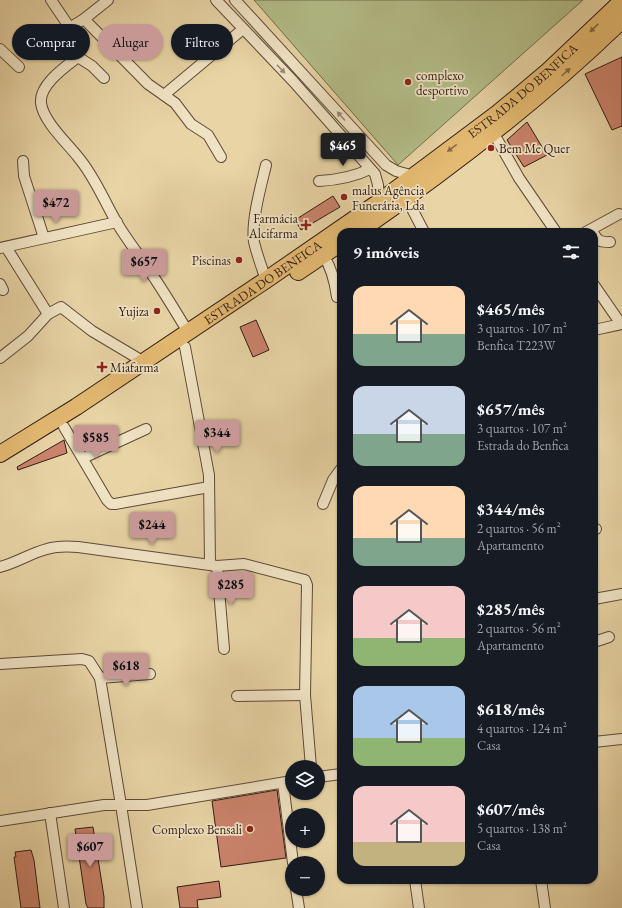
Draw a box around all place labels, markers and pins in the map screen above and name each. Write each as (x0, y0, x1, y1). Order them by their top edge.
place label: complexo desportivo (416, 67, 468, 99)
marker: complexo desportivo (403, 77, 413, 87)
pin: $465 (319, 133, 367, 167)
place label: Bem Me Quer (499, 140, 570, 157)
marker: Bem Me Quer (486, 143, 496, 153)
place label: malus Agência Funerária, Lda (352, 182, 425, 214)
pin: $472 (32, 190, 80, 224)
marker: malus Agência Funerária, Lda (339, 192, 349, 202)
place label: Farmácia Alcifarma (248, 210, 299, 242)
marker: Farmácia Alcifarma (301, 220, 311, 230)
pin: $657 (120, 249, 168, 283)
place label: Piscinas (192, 252, 231, 269)
marker: Piscinas (234, 255, 244, 265)
place label: Yujiza (118, 303, 150, 320)
marker: Yujiza (152, 306, 162, 316)
place label: Miafarma (110, 359, 160, 376)
marker: Miafarma (97, 362, 107, 372)
pin: $344 (193, 420, 241, 454)
pin: $585 (72, 425, 120, 459)
pin: $244 (128, 512, 176, 546)
pin: $285 (207, 572, 255, 606)
pin: $618 (102, 653, 150, 687)
place label: Complexo Bensali (152, 821, 242, 838)
marker: Complexo Bensali (245, 824, 255, 834)
pin: $607 (66, 834, 114, 868)

